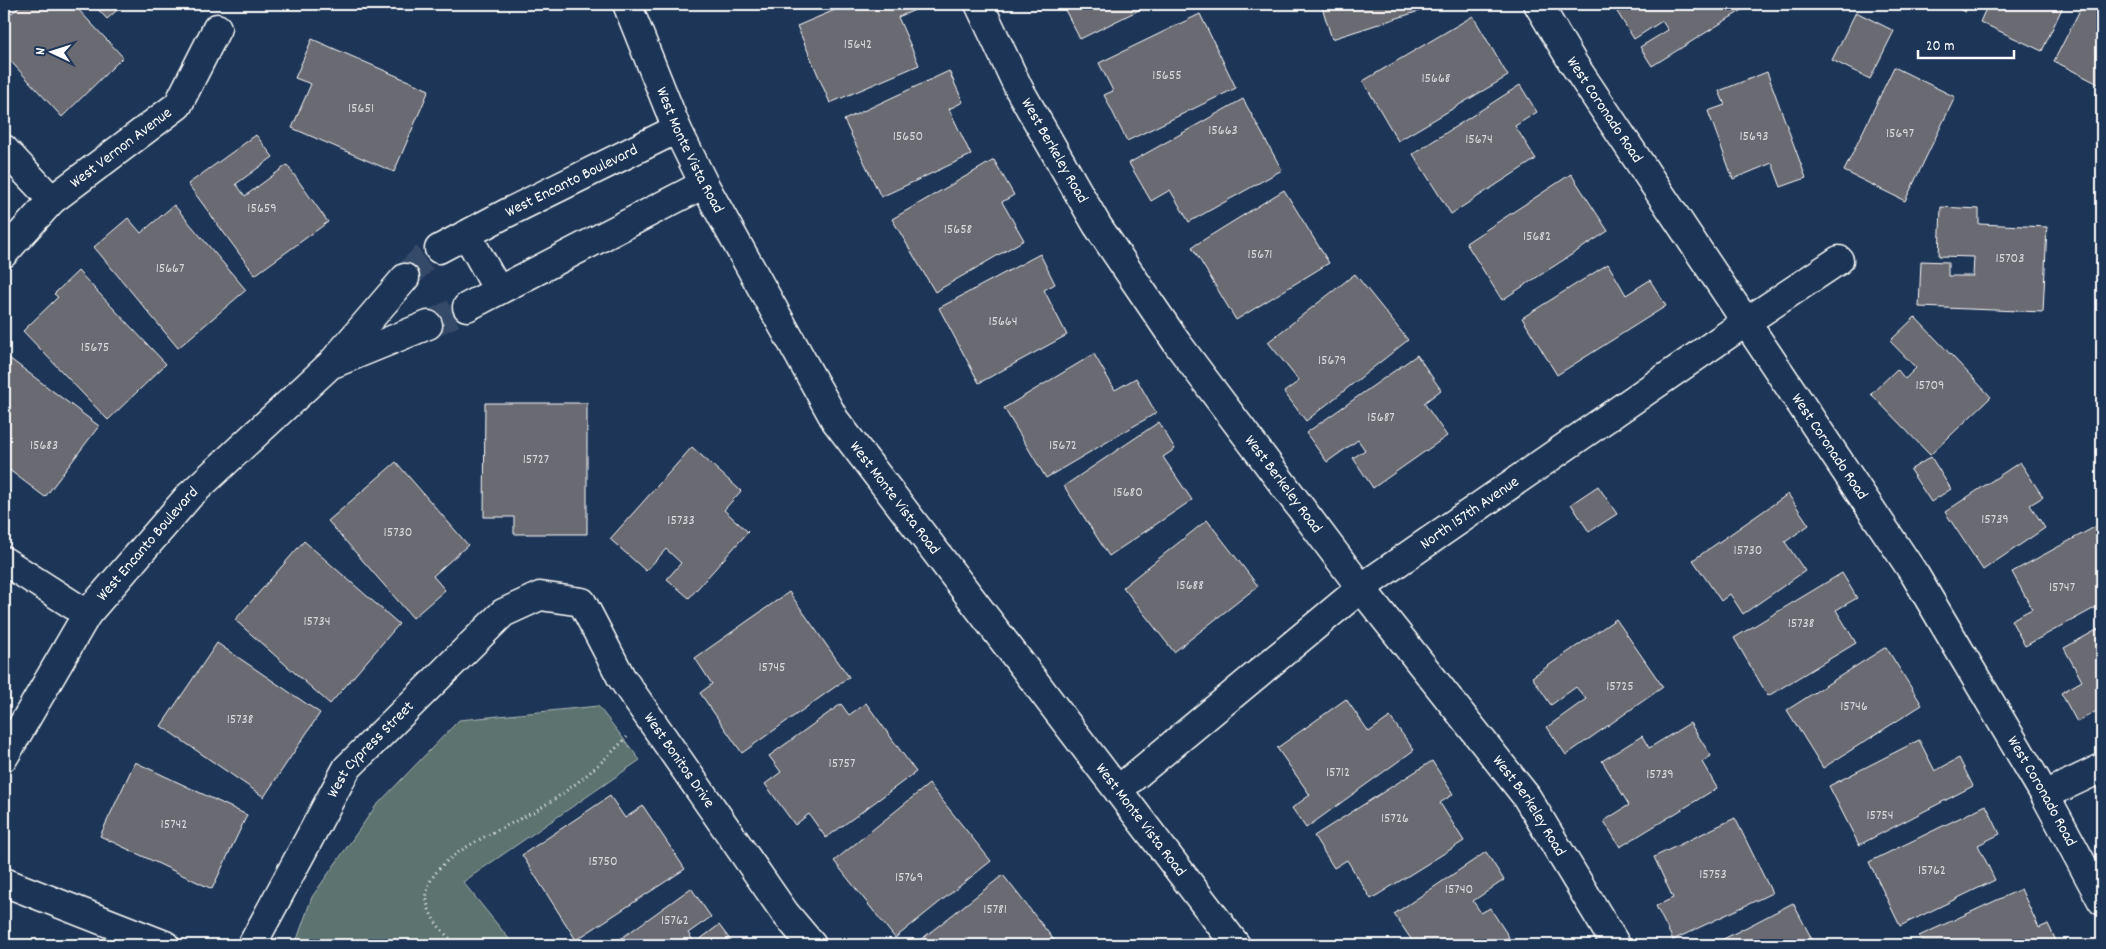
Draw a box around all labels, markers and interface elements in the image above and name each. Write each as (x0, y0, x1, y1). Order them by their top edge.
north arrow (28, 28, 78, 78)
scale bar (1918, 28, 2015, 60)
house number: 15642 (844, 35, 872, 55)
text: 20 m (1926, 36, 1954, 58)
text: N (31, 47, 51, 55)
street label: West Coronado Road (1560, 52, 1648, 168)
house number: 15655 (1152, 66, 1182, 86)
house number: 15668 (1422, 69, 1451, 89)
street label: West Monte Vista Road (650, 84, 730, 217)
street label: West Berkeley Road (1015, 94, 1094, 207)
house number: 15651 (348, 99, 374, 119)
street label: West Vernon Avenue (65, 102, 177, 194)
house number: 15663 (1208, 121, 1238, 141)
house number: 15697 (1886, 124, 1914, 144)
house number: 15650 (893, 127, 923, 147)
house number: 15693 (1739, 127, 1769, 147)
house number: 15674 (1465, 130, 1493, 150)
street label: West Encanto Boulevard (501, 139, 642, 224)
house number: 15659 (247, 199, 277, 219)
house number: 15658 (944, 220, 973, 240)
house number: 15682 (1523, 227, 1551, 247)
house number: 15671 (1248, 245, 1272, 265)
house number: 15703 (1996, 249, 2024, 269)
house number: 15667 (156, 259, 184, 279)
house number: 15664 (988, 312, 1018, 332)
house number: 15675 (81, 338, 109, 358)
house number: 15679 (1318, 351, 1346, 371)
house number: 15709 (1916, 376, 1944, 396)
street label: West Coronado Road (1785, 389, 1873, 505)
house number: 15687 (1367, 408, 1395, 428)
street label: West Berkeley Road (1239, 430, 1328, 538)
house number: 15683 (30, 436, 58, 456)
street label: West Monte Vista Road (844, 436, 945, 560)
house number: 15672 (1049, 436, 1077, 456)
house number: 15727 (523, 450, 549, 470)
street label: North 157th Avenue (1415, 471, 1524, 555)
street label: West Encanto Boulevard (91, 481, 204, 606)
house number: 15680 (1113, 483, 1143, 503)
house number: 15739 (1981, 510, 2009, 530)
house number: 15733 (667, 511, 695, 531)
house number: 15730 (384, 523, 412, 543)
house number: 15730 (1734, 541, 1762, 561)
house number: 15688 (1176, 576, 1204, 596)
house number: 15747 (2049, 578, 2075, 598)
house number: 15734 (304, 612, 330, 632)
house number: 15738 (1788, 614, 1815, 634)
house number: 15745 (758, 658, 786, 678)
house number: 15725 (1606, 677, 1634, 697)
street label: West Cypress Street (321, 696, 420, 802)
house number: 15746 (1840, 697, 1868, 717)
street label: West Bonitos Drive (638, 708, 720, 813)
house number: 15738 (227, 710, 254, 730)
street label: West Coronado Road (2001, 732, 2082, 851)
street label: West Berkeley Road (1487, 750, 1571, 861)
house number: 15757 (829, 754, 855, 774)
street label: West Monte Vista Road (1090, 758, 1191, 882)
house number: 15712 (1326, 763, 1350, 783)
house number: 15739 (1646, 765, 1674, 785)
house number: 15754 (1866, 806, 1894, 826)
house number: 15726 (1381, 809, 1409, 829)
house number: 15742 (161, 815, 187, 835)
house number: 15750 (588, 852, 618, 872)
house number: 15762 (1918, 861, 1946, 881)
house number: 15753 (1699, 865, 1727, 885)
house number: 15769 (895, 868, 923, 888)
house number: 15740 (1445, 880, 1473, 900)
house number: 15781 (983, 900, 1007, 920)
house number: 15762 (661, 911, 689, 931)

